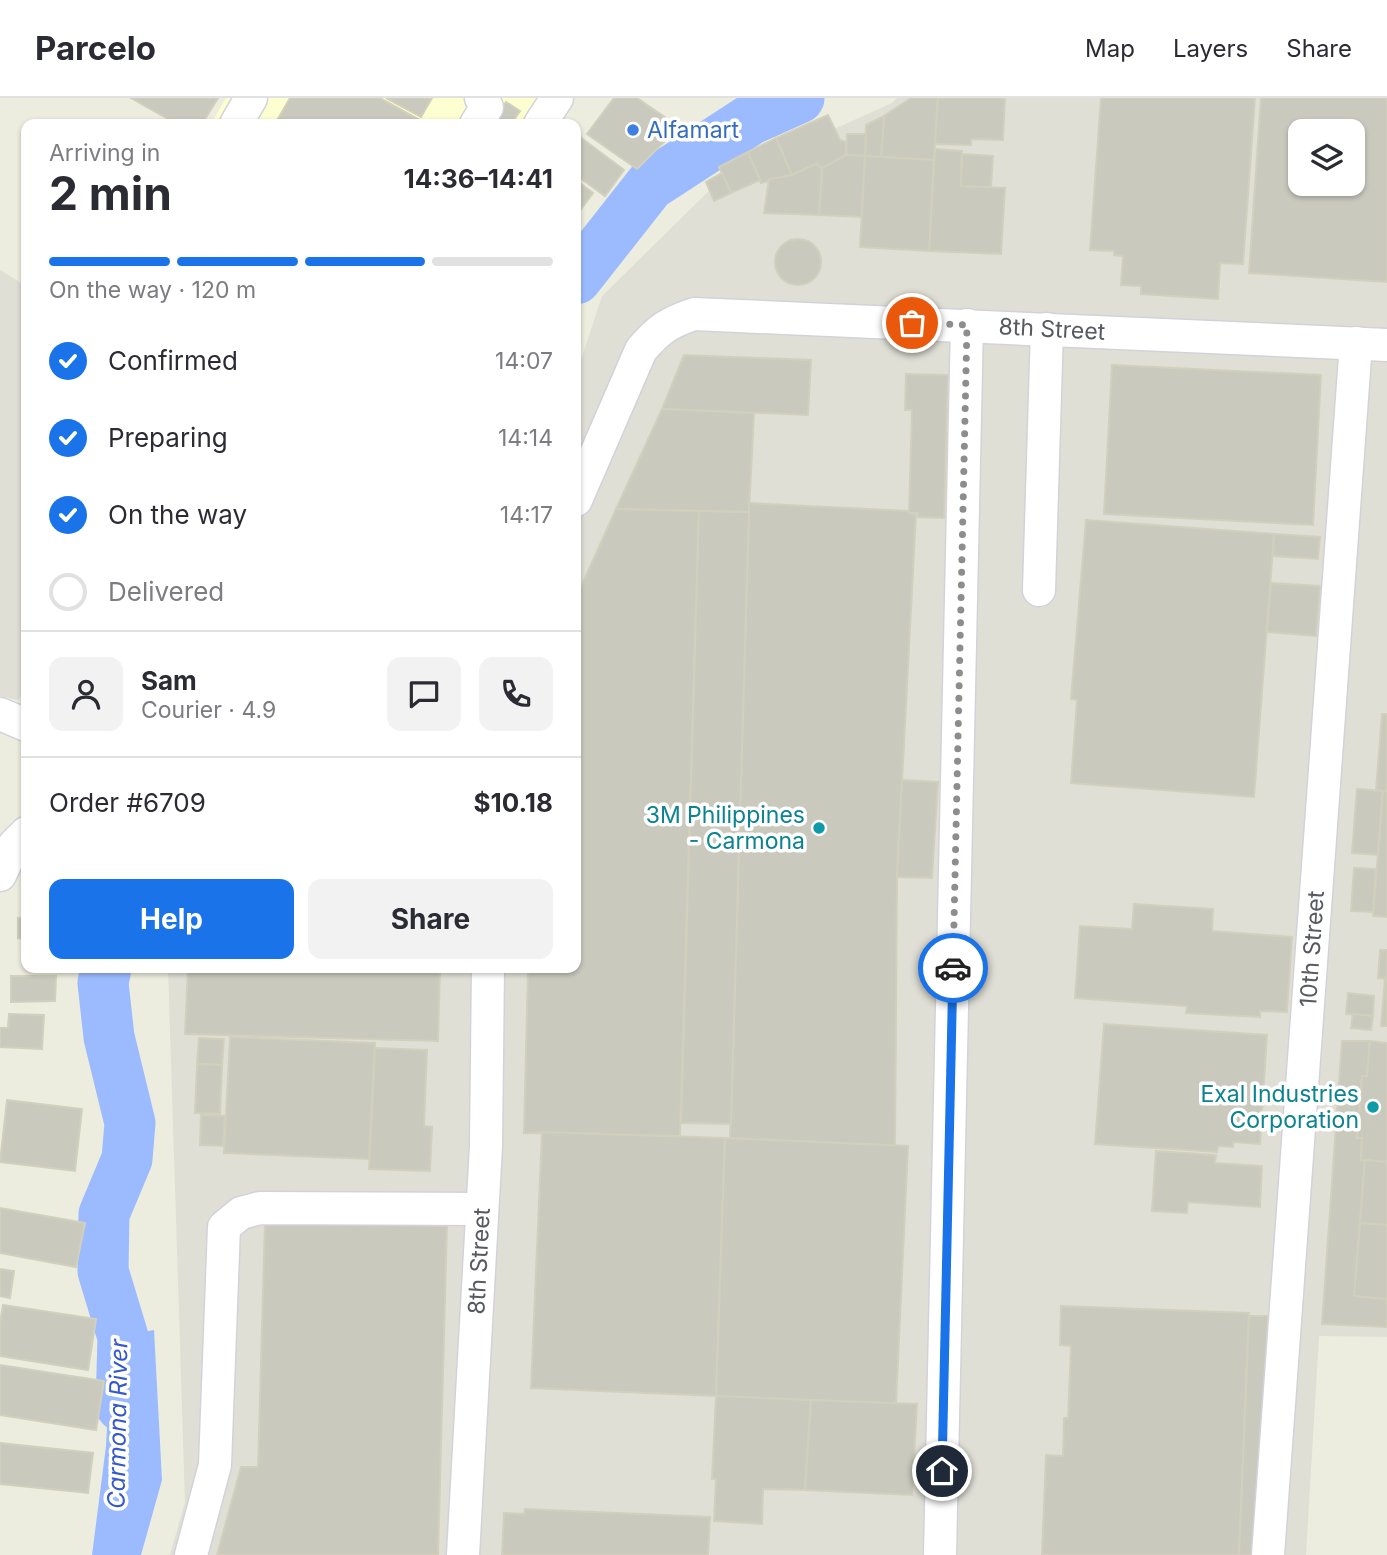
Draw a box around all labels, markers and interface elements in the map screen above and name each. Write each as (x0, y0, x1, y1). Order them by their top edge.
text: Parcelo (35, 28, 156, 68)
text: Map (1085, 34, 1135, 63)
text: Layers (1173, 34, 1248, 63)
text: Share (1286, 34, 1352, 63)
place label: Alfamart (647, 116, 740, 144)
map controls (1288, 119, 1365, 196)
button: layers (1288, 119, 1365, 196)
marker: Alfamart (625, 122, 641, 138)
text: Arriving in (49, 139, 160, 167)
text: 14:36–14:41 (404, 163, 553, 194)
text: 2 min (49, 165, 172, 221)
text: On the way · 120 m (49, 276, 256, 304)
pin (882, 293, 942, 353)
icon: bag (893, 304, 931, 342)
street label: 8th Street (998, 312, 1106, 346)
icon: check (49, 342, 87, 380)
text: Confirmed (108, 345, 238, 376)
text: 14:07 (495, 347, 553, 375)
icon: check (49, 419, 87, 457)
text: Preparing (108, 422, 228, 453)
text: 14:14 (498, 424, 553, 452)
icon: check (49, 496, 87, 534)
text: On the way (108, 499, 247, 530)
text: 14:17 (500, 501, 553, 529)
text: Delivered (108, 576, 224, 607)
button: person (49, 657, 123, 731)
button: chat (387, 657, 461, 731)
button: phone (479, 657, 553, 731)
text: Sam (141, 665, 197, 696)
text: Courier · 4.9 (141, 696, 276, 724)
text: Order #6709 (49, 787, 206, 818)
text: $10.18 (474, 787, 553, 818)
place label: 3M Philippines - Carmona (646, 801, 805, 855)
marker: 3M Philippines - Carmona (811, 820, 827, 836)
button: Help (49, 879, 294, 959)
button: Share (308, 879, 553, 959)
street label: 10th Street (1294, 889, 1330, 1008)
courier (918, 933, 988, 1003)
icon: car (934, 949, 972, 987)
place label: Exal Industries Corporation (1200, 1080, 1359, 1134)
marker: Exal Industries Corporation (1365, 1099, 1381, 1115)
street label: 8th Street (462, 1207, 496, 1315)
water label: Carmona River (102, 1338, 133, 1509)
pin (912, 1441, 972, 1501)
icon: home (923, 1452, 961, 1490)

